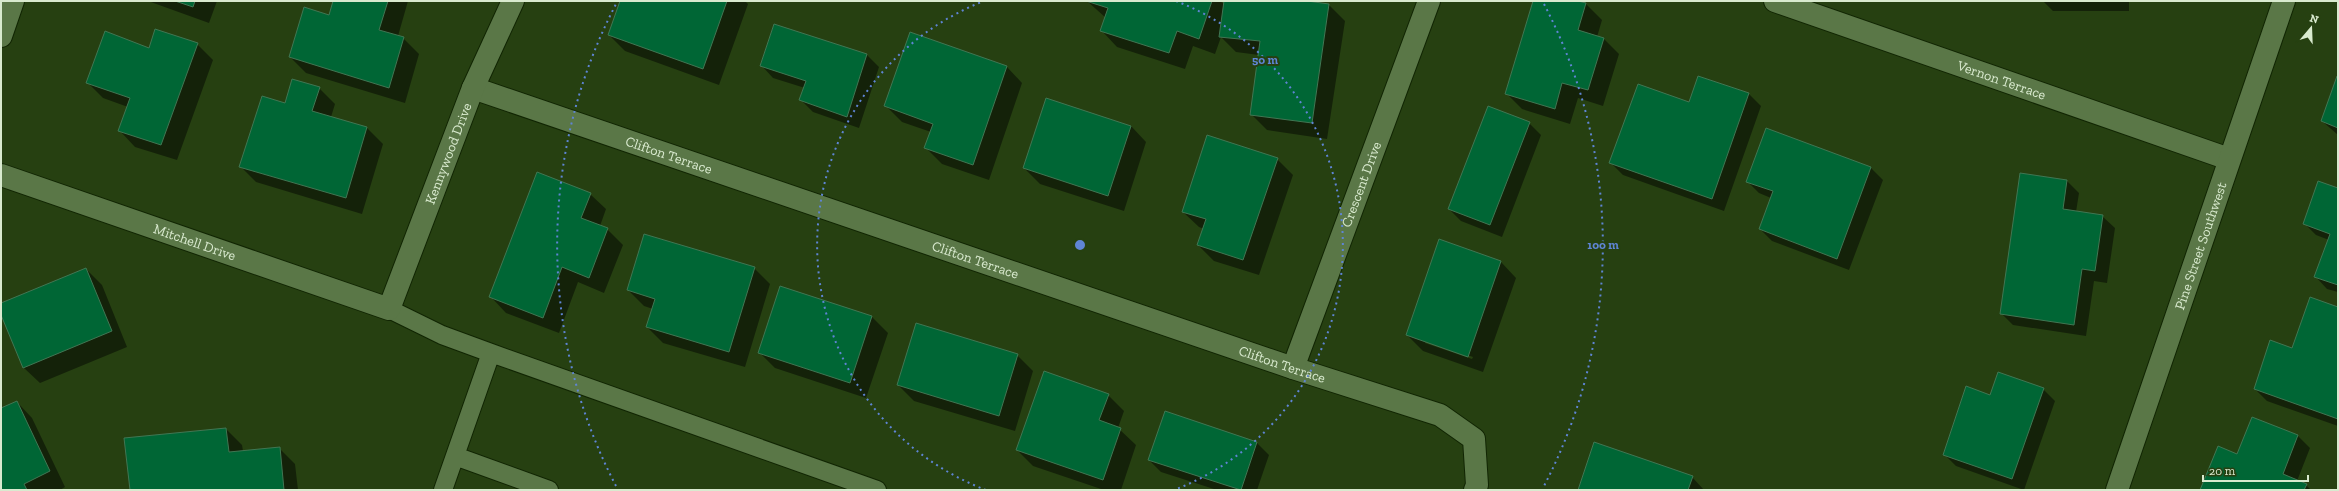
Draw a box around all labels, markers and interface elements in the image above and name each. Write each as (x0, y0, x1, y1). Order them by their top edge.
north arrow (2291, 8, 2331, 48)
text: N (2308, 12, 2321, 27)
text: 50 m (1252, 53, 1278, 67)
street label: Vernon Terrace (1954, 57, 2049, 104)
street label: Kennywood Drive (422, 100, 476, 207)
street label: Clifton Terrace (623, 133, 715, 178)
street label: Crescent Drive (1338, 139, 1385, 230)
street label: Pine Street Southwest (2171, 179, 2231, 312)
street label: Mitchell Drive (151, 220, 238, 265)
street label: Clifton Terrace (930, 237, 1021, 283)
centre of rings (1073, 238, 1087, 252)
text: 100 m (1587, 238, 1619, 252)
street label: Clifton Terrace (1236, 342, 1328, 387)
scale bar (2203, 457, 2308, 483)
text: 20 m (2209, 464, 2236, 478)

